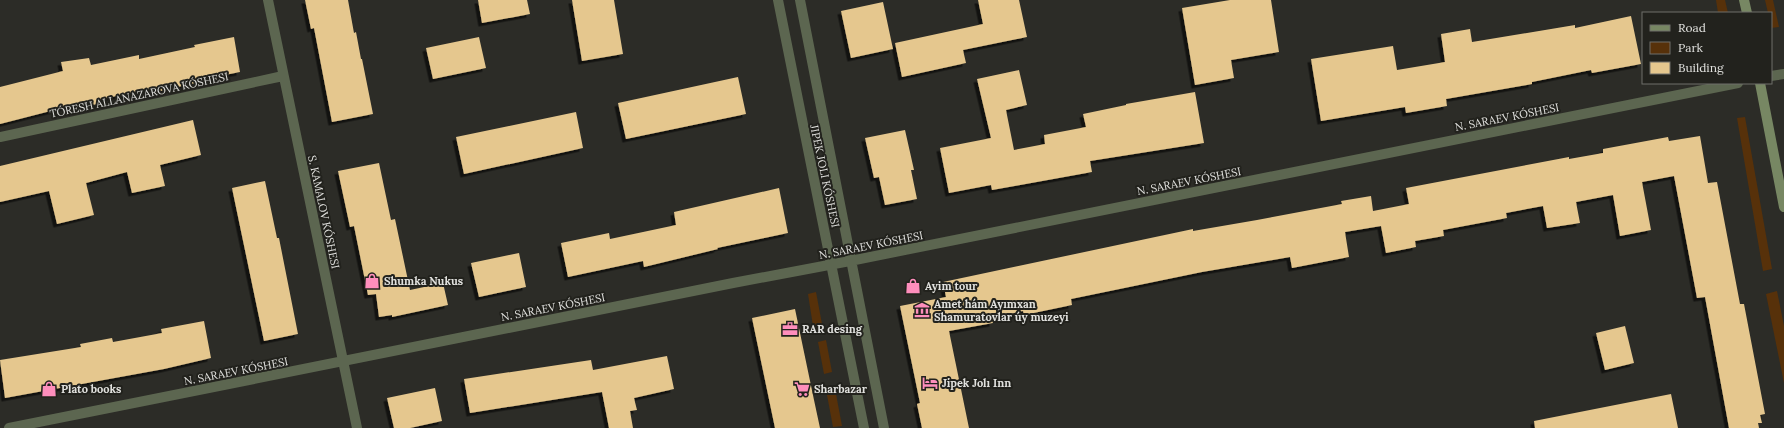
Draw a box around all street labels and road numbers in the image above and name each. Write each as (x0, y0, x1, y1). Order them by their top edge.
street label: TÓRESH ALLANAZAROVA KÓSHESI (48, 69, 230, 121)
street label: N. SARAEV KÓSHESI (1454, 100, 1561, 134)
street label: JIPEK JOLI KÓSHESI (807, 122, 843, 229)
street label: S. KAMALOV KÓSHESI (305, 154, 343, 270)
street label: N. SARAEV KÓSHESI (1136, 164, 1243, 198)
street label: N. SARAEV KÓSHESI (818, 228, 925, 262)
street label: N. SARAEV KÓSHESI (500, 290, 607, 324)
street label: N. SARAEV KÓSHESI (183, 354, 290, 388)

